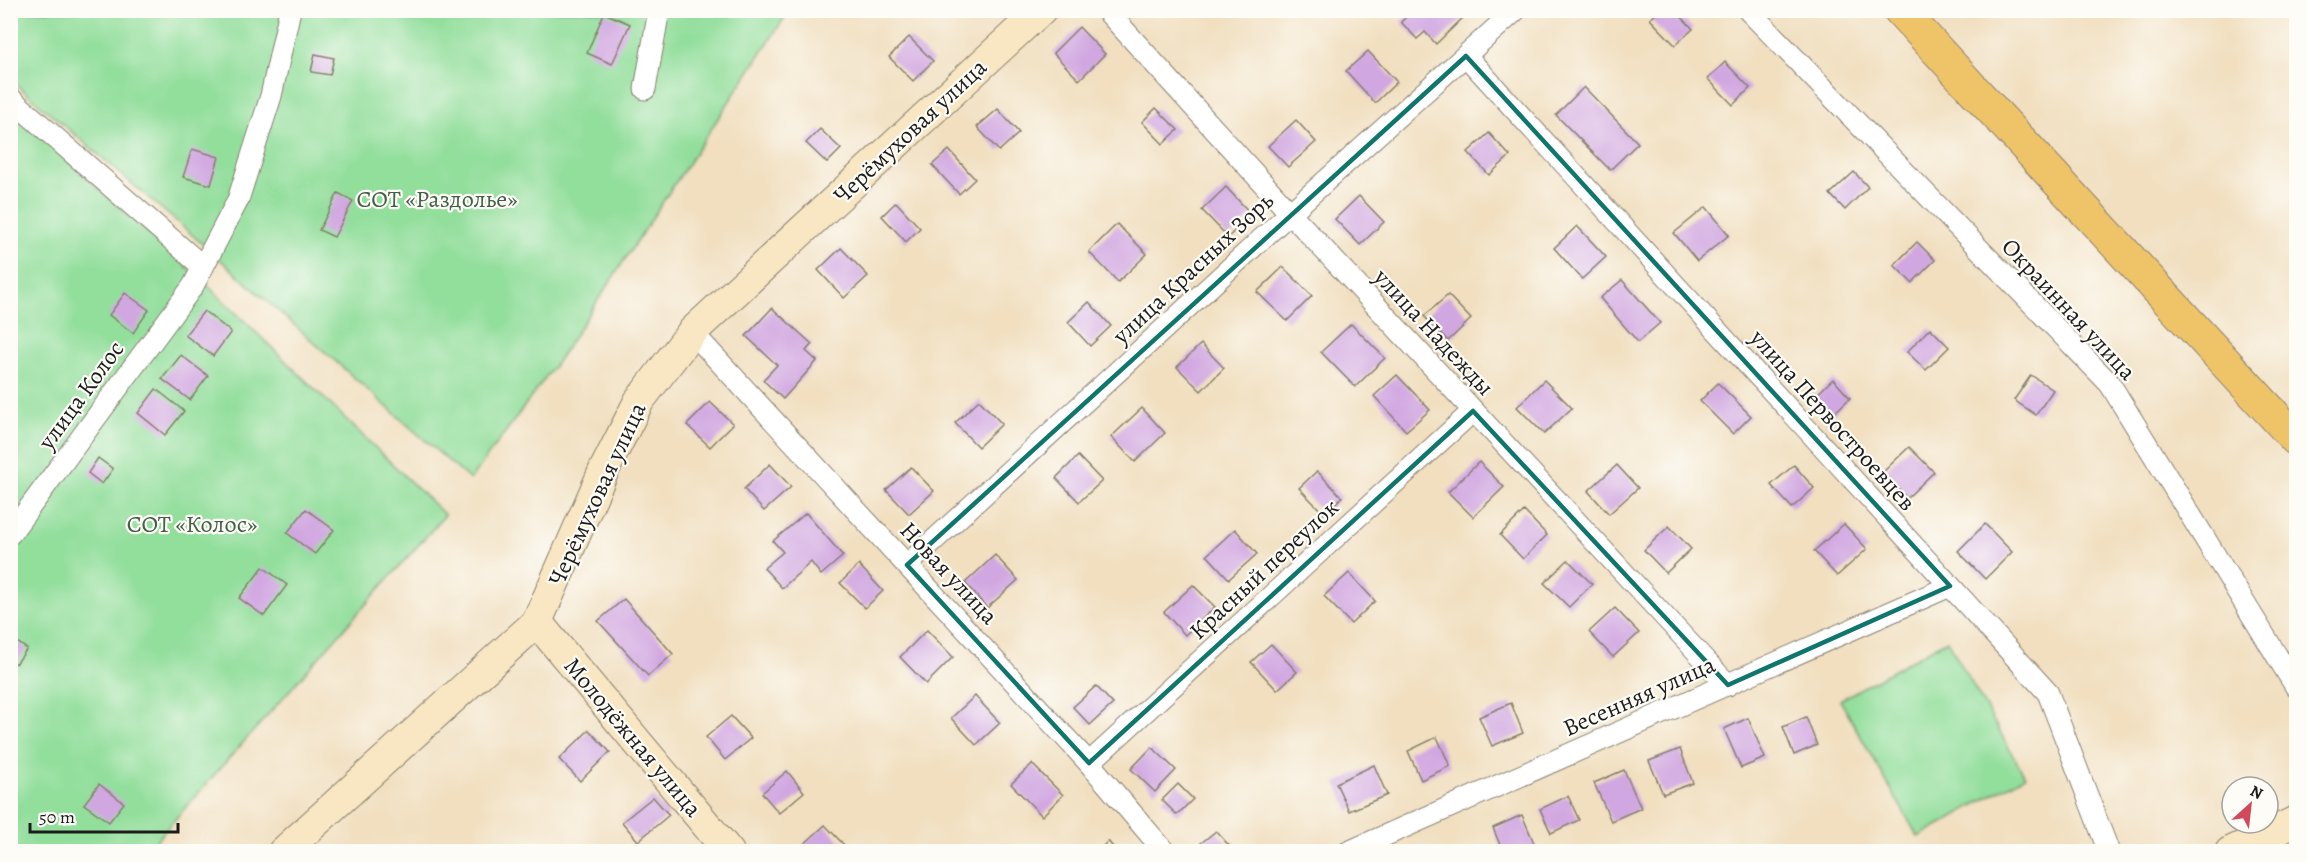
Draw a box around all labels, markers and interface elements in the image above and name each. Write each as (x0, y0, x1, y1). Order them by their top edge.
street label: Черёмуховая улица (826, 51, 994, 211)
park label: СОТ «Раздолье» (357, 183, 517, 215)
street label: улица Красных Зорь (1105, 185, 1281, 352)
street label: Окраинная улица (1995, 231, 2143, 387)
street label: улица Надежды (1366, 261, 1501, 402)
street label: улица Первостроевцев (1742, 322, 1923, 517)
street label: улица Колос (30, 334, 131, 457)
street label: Черёмуховая улица (540, 397, 654, 591)
street label: Красный переулок (1182, 491, 1346, 647)
park label: СОТ «Колос» (127, 508, 257, 540)
street label: Новая улица (893, 515, 1005, 631)
street label: Весенняя улица (1558, 648, 1720, 744)
street label: Молодёжная улица (557, 650, 709, 824)
north arrow (2220, 775, 2280, 835)
text: N (2246, 780, 2267, 805)
scale bar (30, 796, 178, 834)
text: 50 m (39, 805, 75, 829)

